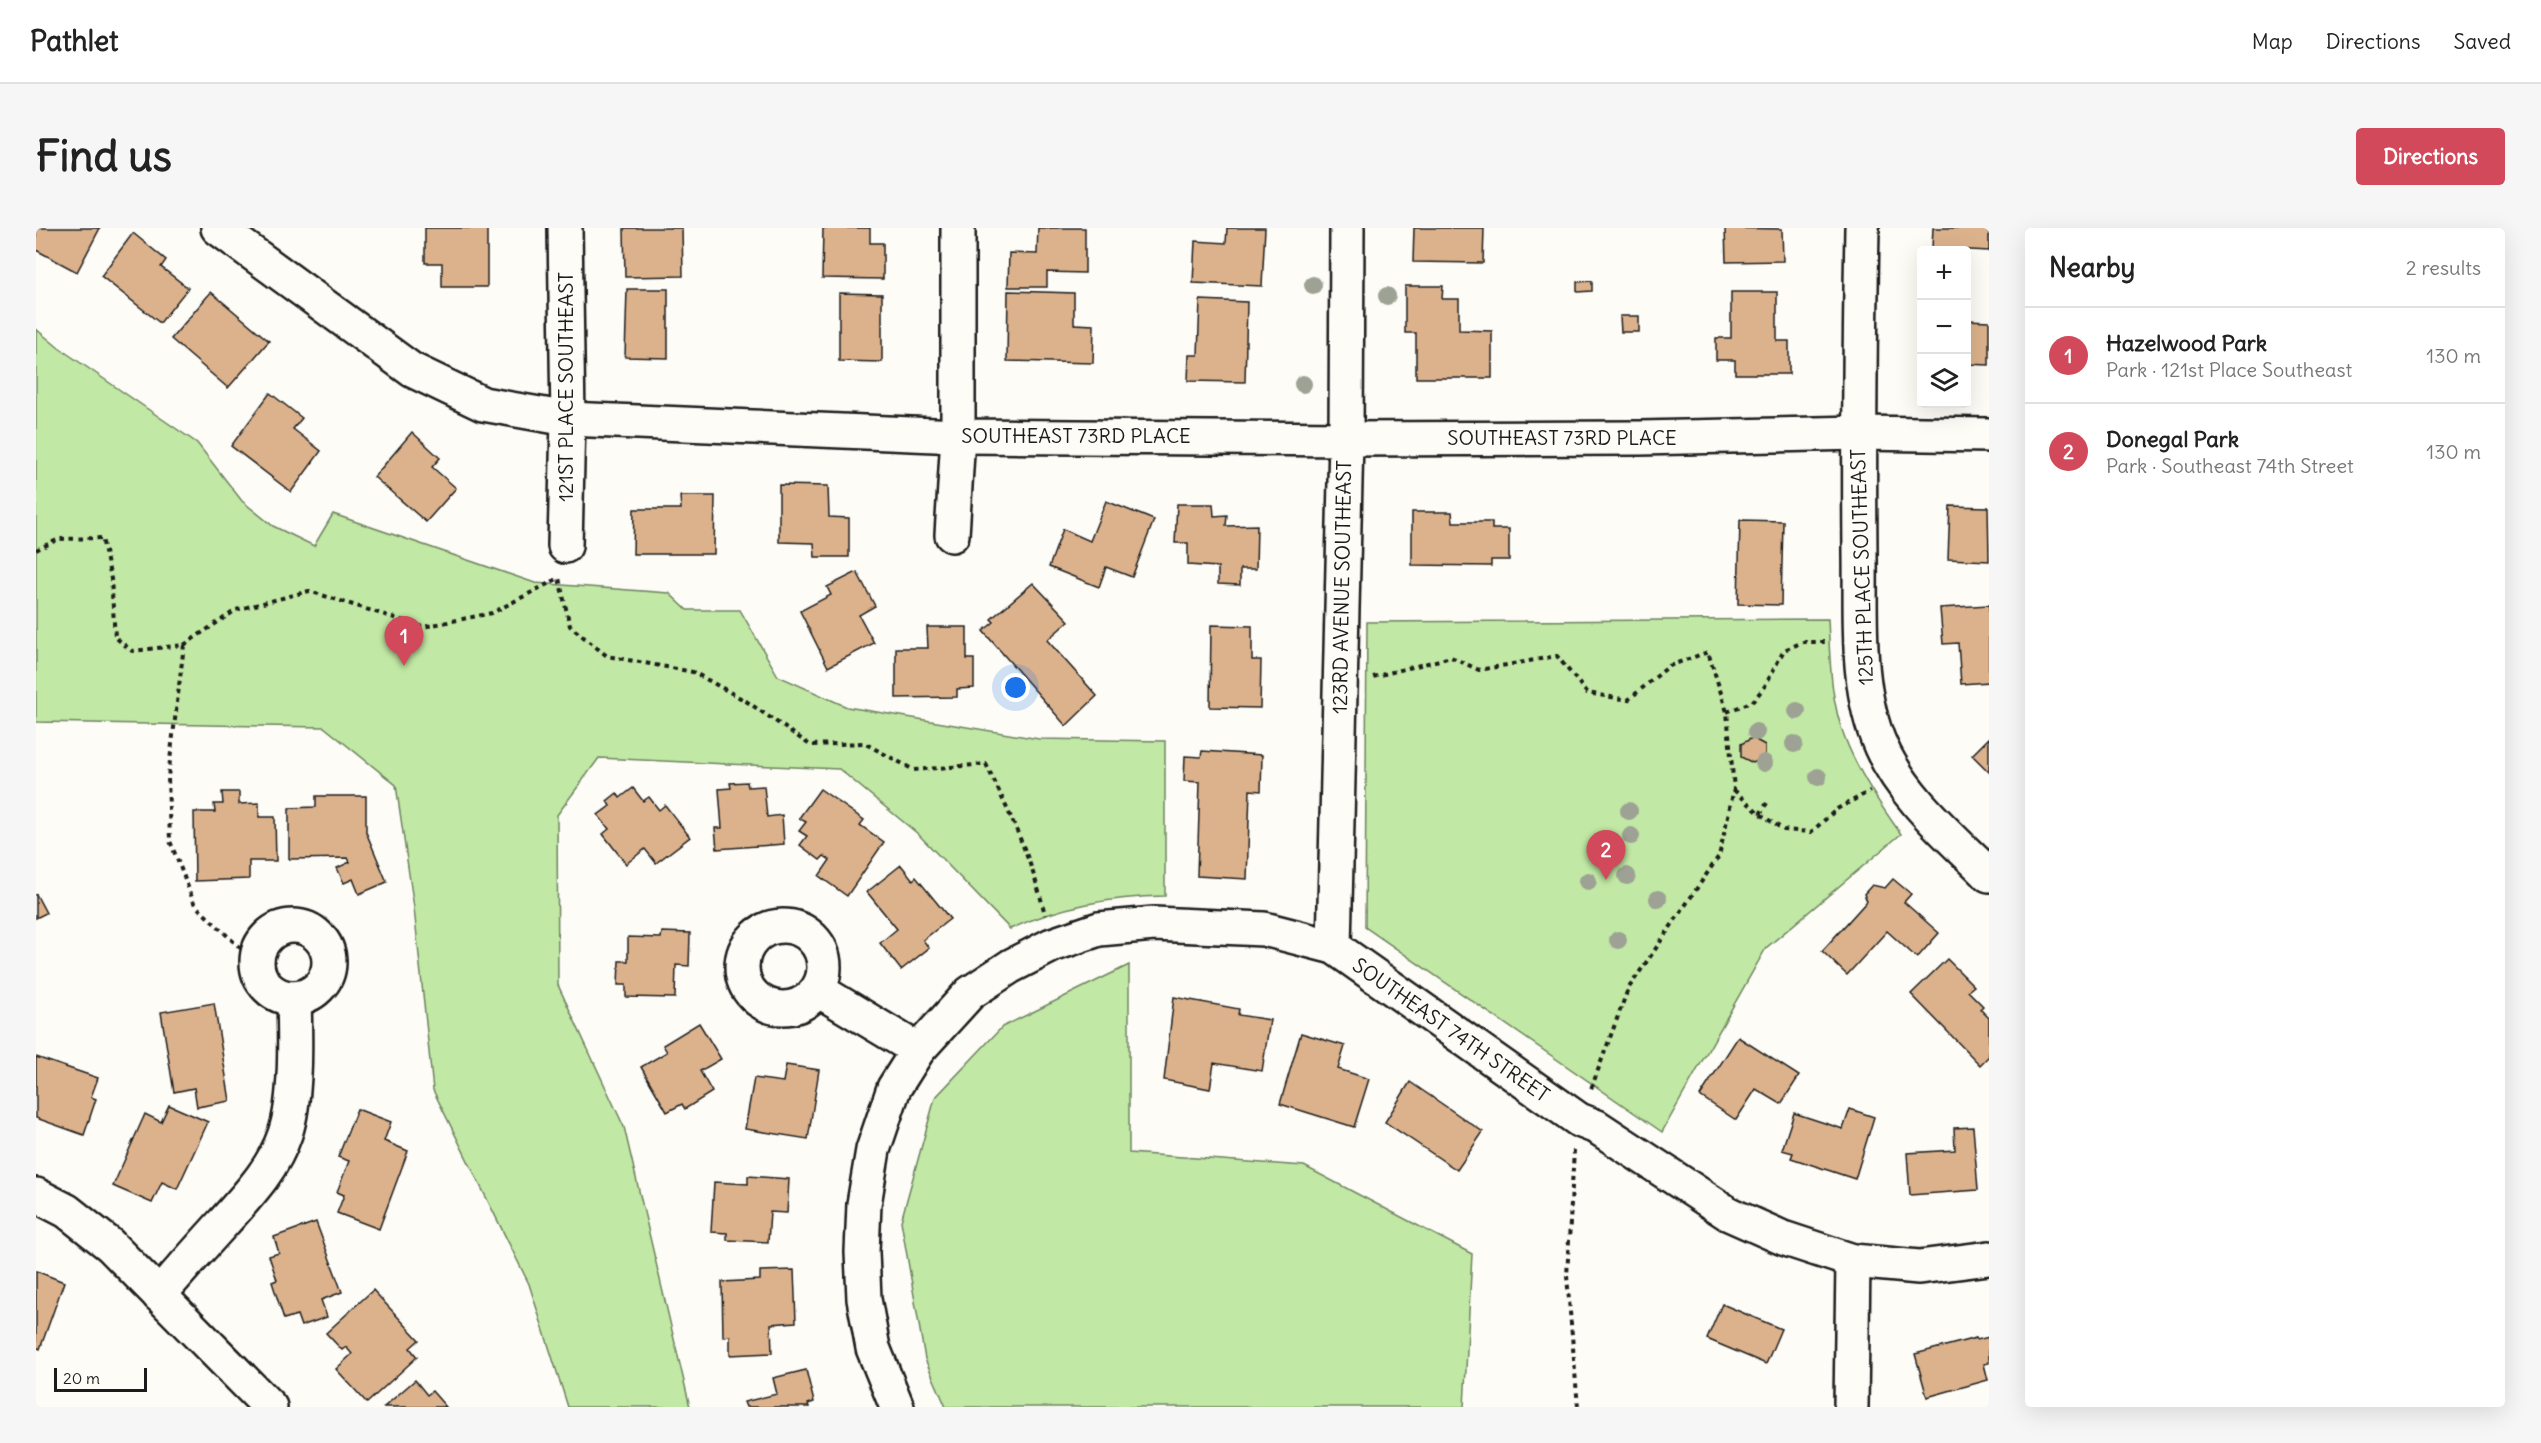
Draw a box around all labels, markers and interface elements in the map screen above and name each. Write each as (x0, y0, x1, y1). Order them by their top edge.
text: Pathlet (30, 23, 119, 59)
text: Map (2252, 28, 2293, 55)
text: Directions (2326, 28, 2420, 55)
text: Saved (2453, 28, 2511, 55)
button: Directions (2356, 128, 2505, 185)
text: Find us (36, 130, 172, 182)
map controls (1917, 246, 1971, 408)
button: + (1917, 246, 1971, 300)
text: Nearby (2049, 251, 2135, 284)
text: 2 results (2406, 255, 2481, 280)
street label: 121ST PLACE SOUTHEAST (553, 272, 578, 502)
button: − (1917, 300, 1971, 354)
text: Hazelwood Park (2106, 329, 2267, 357)
text: 1 (2065, 343, 2072, 368)
text: 130 m (2426, 343, 2481, 368)
button: layers (1917, 354, 1971, 408)
text: Park · 121st Place Southeast (2106, 357, 2352, 382)
street label: SOUTHEAST 73RD PLACE (961, 423, 1191, 448)
street label: SOUTHEAST 73RD PLACE (1447, 425, 1677, 450)
text: Donegal Park (2106, 425, 2239, 453)
text: 2 (2063, 439, 2074, 464)
text: 130 m (2426, 439, 2481, 464)
street label: 125TH PLACE SOUTHEAST (1845, 448, 1878, 686)
text: Park · Southeast 74th Street (2106, 453, 2354, 478)
street label: 123RD AVENUE SOUTHEAST (1327, 460, 1356, 714)
pin: 1 (384, 616, 424, 666)
your location (1001, 673, 1030, 702)
pin: 2 (1586, 830, 1626, 880)
street label: SOUTHEAST 74TH STREET (1348, 952, 1554, 1107)
scale bar (54, 1365, 147, 1392)
text: 20 m (63, 1368, 100, 1388)

